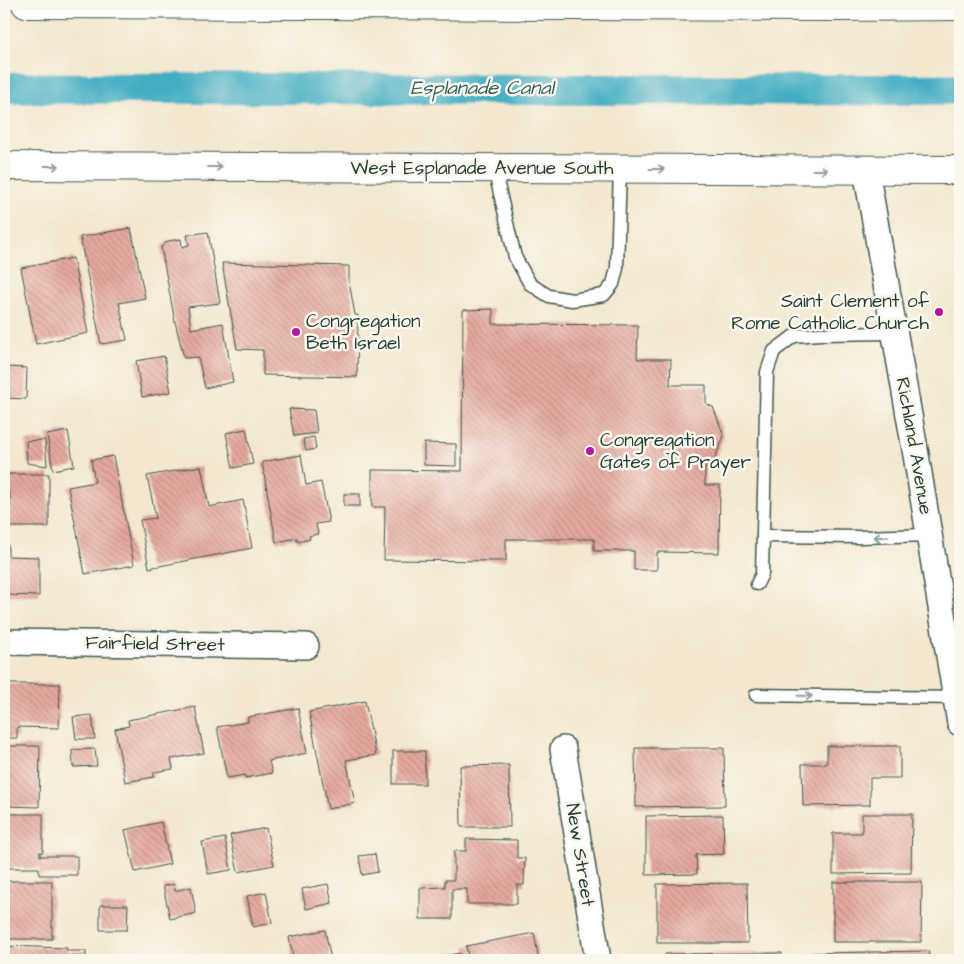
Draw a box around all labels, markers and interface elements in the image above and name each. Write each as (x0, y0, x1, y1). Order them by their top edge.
water label: Esplanade Canal (410, 74, 556, 102)
street label: West Esplanade Avenue South (351, 155, 614, 182)
one-way arrow (44, 161, 60, 171)
one-way arrow (206, 162, 223, 172)
one-way arrow (649, 164, 665, 174)
one-way arrow (812, 165, 828, 175)
place label: Saint Clement of Rome Catholic Church (731, 288, 930, 337)
marker: Saint Clement of Rome Catholic Church (933, 306, 945, 318)
place label: Congregation Beth Israel (306, 308, 420, 357)
marker: Congregation Beth Israel (290, 326, 302, 338)
street label: Richland Avenue (889, 375, 939, 517)
place label: Congregation Gates of Prayer (600, 427, 751, 477)
marker: Congregation Gates of Prayer (584, 445, 596, 457)
one-way arrow (873, 532, 889, 541)
street label: Fairfield Street (85, 629, 225, 659)
one-way arrow (796, 691, 813, 701)
street label: New Street (559, 802, 602, 909)

